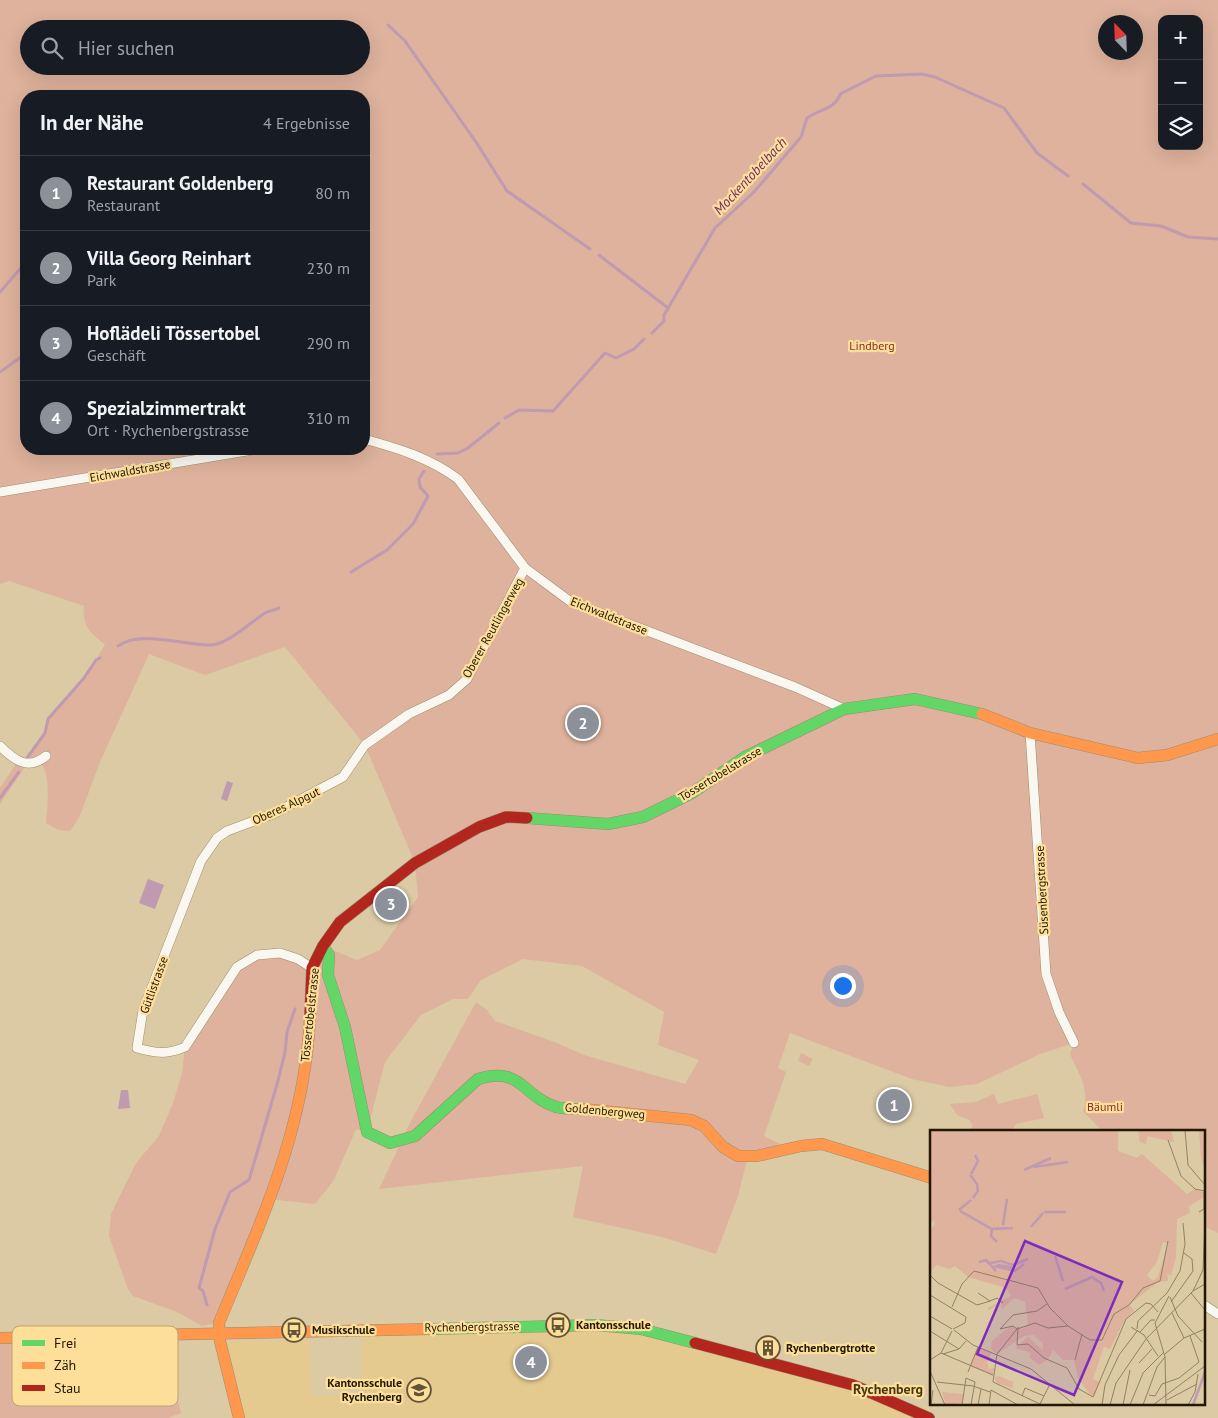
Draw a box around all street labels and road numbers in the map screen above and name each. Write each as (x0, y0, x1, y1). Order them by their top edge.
street label: Eichwaldstrasse (88, 456, 171, 485)
street label: Oberer Reutlingerweg (459, 575, 526, 681)
street label: Eichwaldstrasse (568, 593, 650, 638)
street label: Tössertobelstrasse (675, 743, 764, 804)
street label: Oberes Alpgut (250, 783, 322, 828)
street label: Süsenbergstrasse (1032, 845, 1051, 935)
street label: Gütlistrasse (136, 954, 171, 1016)
street label: Tössertobelstrasse (297, 967, 322, 1063)
street label: Goldenbergweg (564, 1100, 646, 1121)
street label: Rychenbergstrasse (424, 1318, 520, 1335)

